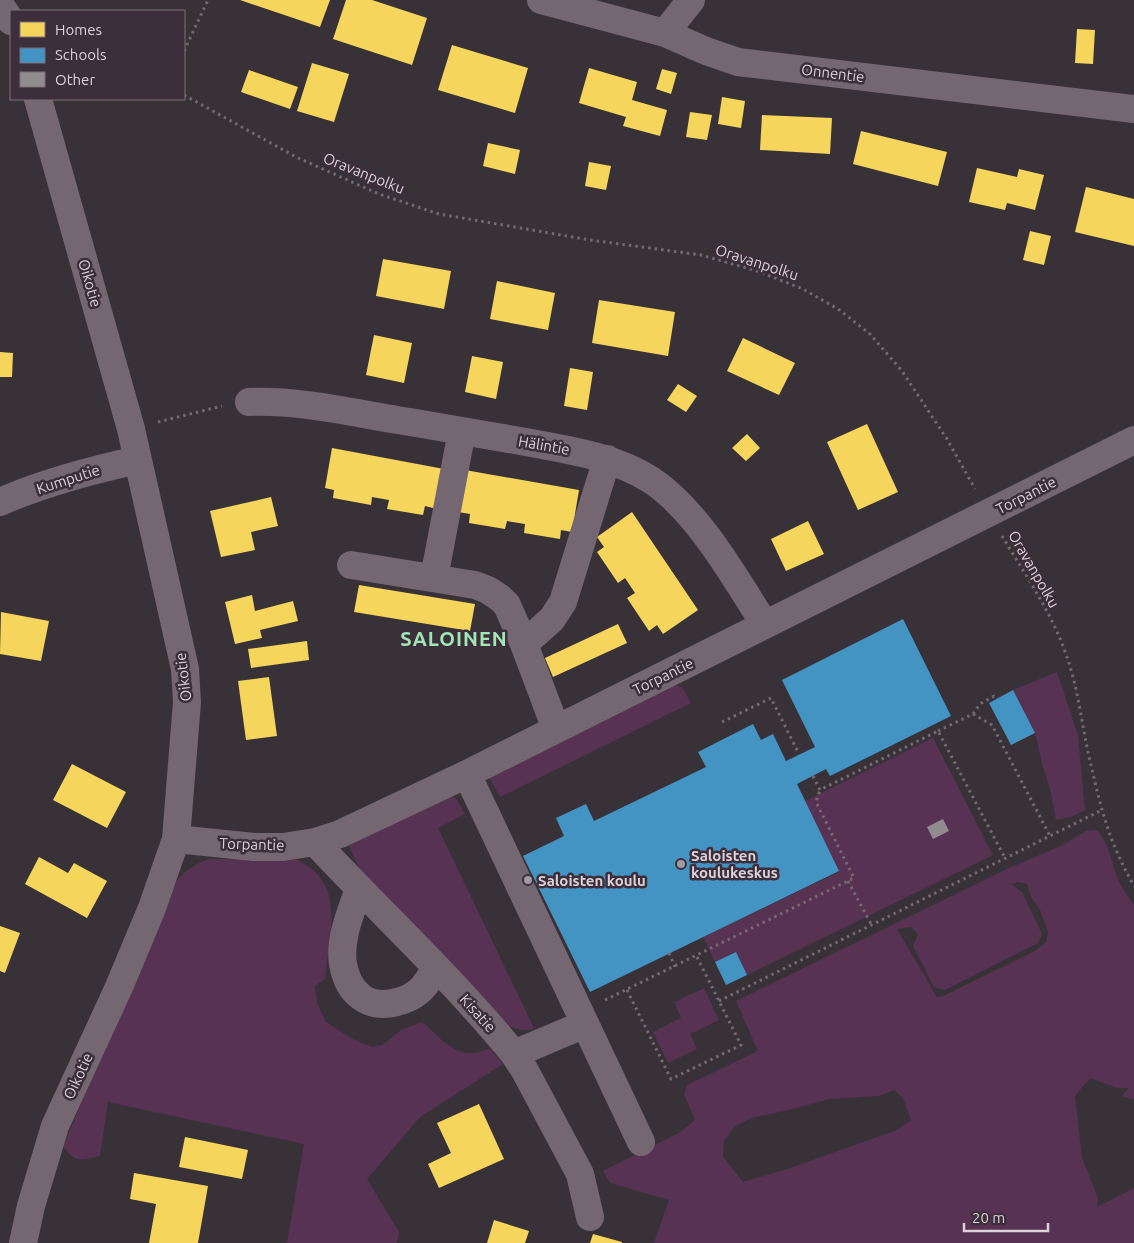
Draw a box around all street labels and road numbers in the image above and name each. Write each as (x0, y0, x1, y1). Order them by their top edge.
street label: Onnentie (800, 61, 866, 85)
street label: Oravanpolku (321, 149, 407, 197)
street label: Oravanpolku (713, 241, 801, 283)
street label: Oikotie (75, 257, 105, 309)
street label: Hälintie (517, 432, 571, 458)
street label: Kumputie (34, 461, 102, 497)
street label: Torpantie (993, 473, 1059, 517)
street label: Oravanpolku (1005, 527, 1063, 611)
street label: Oikotie (172, 652, 194, 702)
street label: Torpantie (630, 654, 696, 698)
street label: Torpantie (219, 834, 285, 854)
street label: Kisatie (457, 991, 499, 1035)
street label: Oikotie (60, 1050, 96, 1102)

